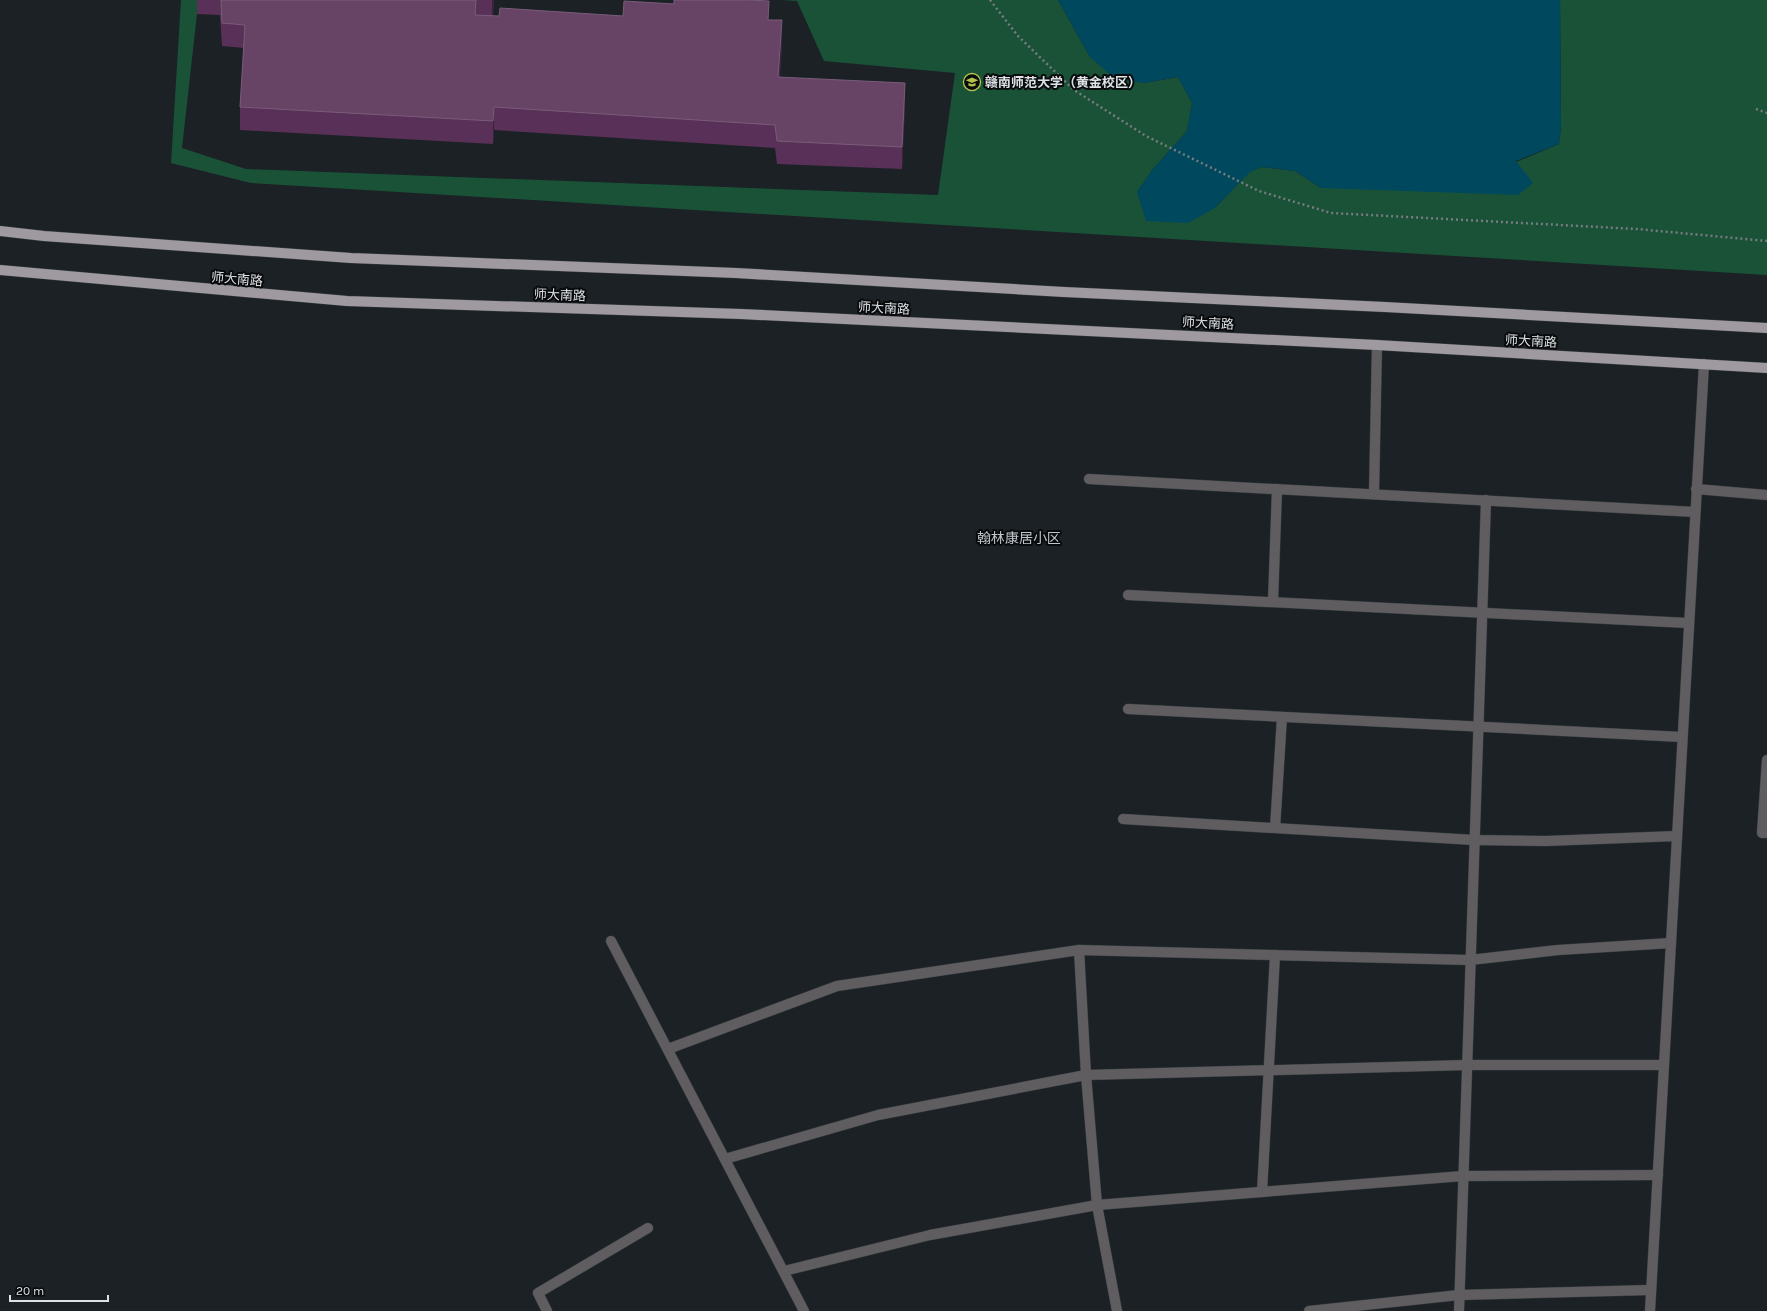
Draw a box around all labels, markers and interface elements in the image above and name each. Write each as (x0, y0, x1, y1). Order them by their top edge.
school or university icon: 赣南师范大学（黄金校区） (962, 72, 982, 92)
place label: 赣南师范大学（黄金校区） (985, 75, 1141, 90)
street label: 师大南路 (210, 269, 264, 289)
street label: 师大南路 (534, 287, 586, 303)
street label: 师大南路 (858, 299, 910, 317)
street label: 师大南路 (1182, 314, 1234, 332)
street label: 师大南路 (1505, 332, 1557, 350)
district label: 翰林康居小区 (977, 530, 1061, 547)
scale bar (10, 1277, 108, 1303)
text: 20 m (16, 1284, 44, 1298)

